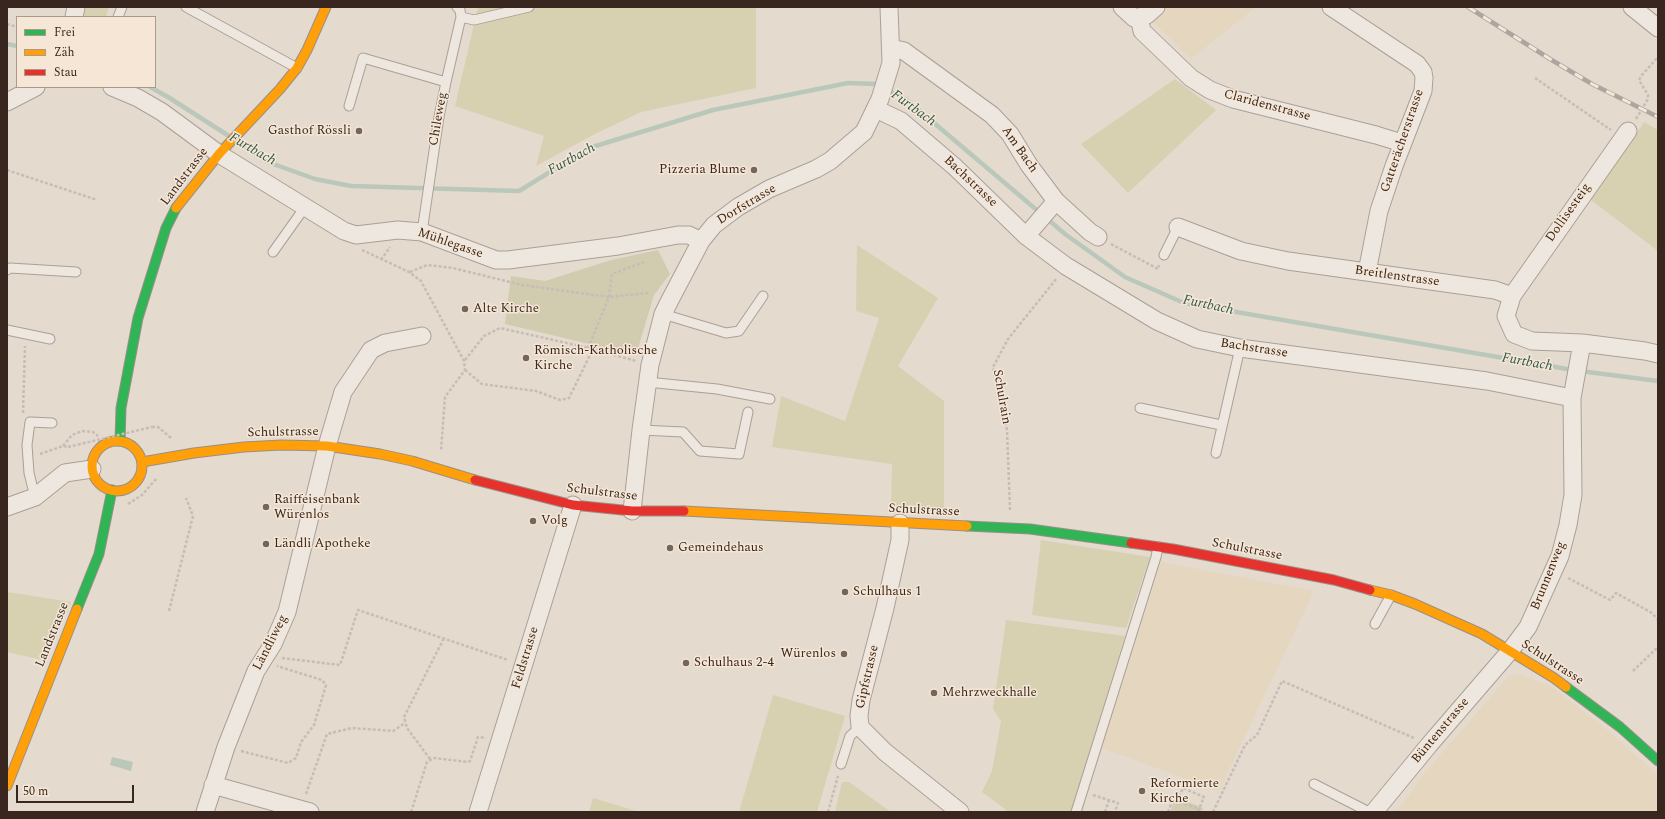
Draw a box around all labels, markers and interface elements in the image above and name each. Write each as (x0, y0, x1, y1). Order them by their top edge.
legend (16, 16, 156, 88)
text: Frei (54, 23, 75, 42)
text: Zäh (54, 43, 75, 62)
text: Stau (54, 63, 77, 82)
water label: Furtbach (887, 87, 939, 131)
street label: Claridenstrasse (1222, 87, 1312, 125)
street label: Gatterächerstrasse (1378, 87, 1428, 195)
street label: Chileweg (427, 91, 451, 147)
place label: Gasthof Rössli (268, 123, 351, 139)
street label: Am Bach (997, 124, 1041, 176)
marker: Gasthof Rössli (354, 126, 364, 136)
water label: Furtbach (226, 130, 278, 170)
water label: Furtbach (545, 140, 599, 180)
street label: Landstrasse (158, 145, 212, 209)
street label: Bachstrasse (940, 153, 1000, 211)
place label: Pizzeria Blume (659, 162, 746, 178)
marker: Pizzeria Blume (749, 165, 759, 175)
street label: Dorfstrasse (715, 181, 779, 229)
street label: Dollisesteig (1543, 181, 1595, 245)
street label: Mühlegasse (415, 226, 485, 262)
street label: Breitlenstrasse (1354, 263, 1440, 291)
water label: Furtbach (1181, 292, 1235, 320)
place label: Alte Kirche (473, 301, 539, 317)
marker: Alte Kirche (460, 304, 470, 314)
street label: Bachstrasse (1219, 336, 1289, 362)
place label: Römisch-Katholische Kirche (534, 343, 657, 374)
water label: Furtbach (1500, 350, 1554, 376)
marker: Römisch-Katholische Kirche (521, 353, 531, 363)
street label: Schulrain (989, 368, 1013, 426)
street label: Schulstrasse (247, 425, 319, 441)
street label: Schulstrasse (566, 481, 638, 505)
place label: Raiffeisenbank Würenlos (274, 492, 360, 523)
street label: Schulstrasse (888, 501, 960, 521)
marker: Raiffeisenbank Würenlos (261, 502, 271, 512)
place label: Volg (541, 513, 568, 529)
marker: Volg (528, 516, 538, 526)
place label: Ländli Apotheke (274, 536, 370, 552)
street label: Schulstrasse (1211, 536, 1283, 564)
marker: Ländli Apotheke (261, 539, 271, 549)
street label: Brunnenweg (1528, 539, 1570, 613)
place label: Gemeindehaus (678, 540, 764, 556)
marker: Gemeindehaus (665, 543, 675, 553)
place label: Schulhaus 1 (853, 584, 922, 600)
marker: Schulhaus 1 (840, 587, 850, 597)
street label: Landstrasse (33, 600, 73, 670)
street label: Ländliweg (250, 613, 292, 673)
street label: Feldstrasse (509, 625, 543, 691)
street label: Schulstrasse (1518, 637, 1586, 689)
street label: Gipfstrasse (853, 644, 883, 710)
place label: Würenlos (781, 646, 836, 662)
marker: Würenlos (839, 649, 849, 659)
place label: Schulhaus 2-4 (694, 655, 774, 671)
marker: Schulhaus 2-4 (681, 658, 691, 668)
place label: Mehrzweckhalle (942, 685, 1037, 701)
marker: Mehrzweckhalle (929, 688, 939, 698)
street label: Büntenstrasse (1409, 695, 1473, 767)
place label: Reformierte Kirche (1150, 776, 1219, 807)
scale bar (18, 777, 136, 803)
text: 50 m (23, 782, 48, 801)
marker: Reformierte Kirche (1137, 786, 1147, 796)

